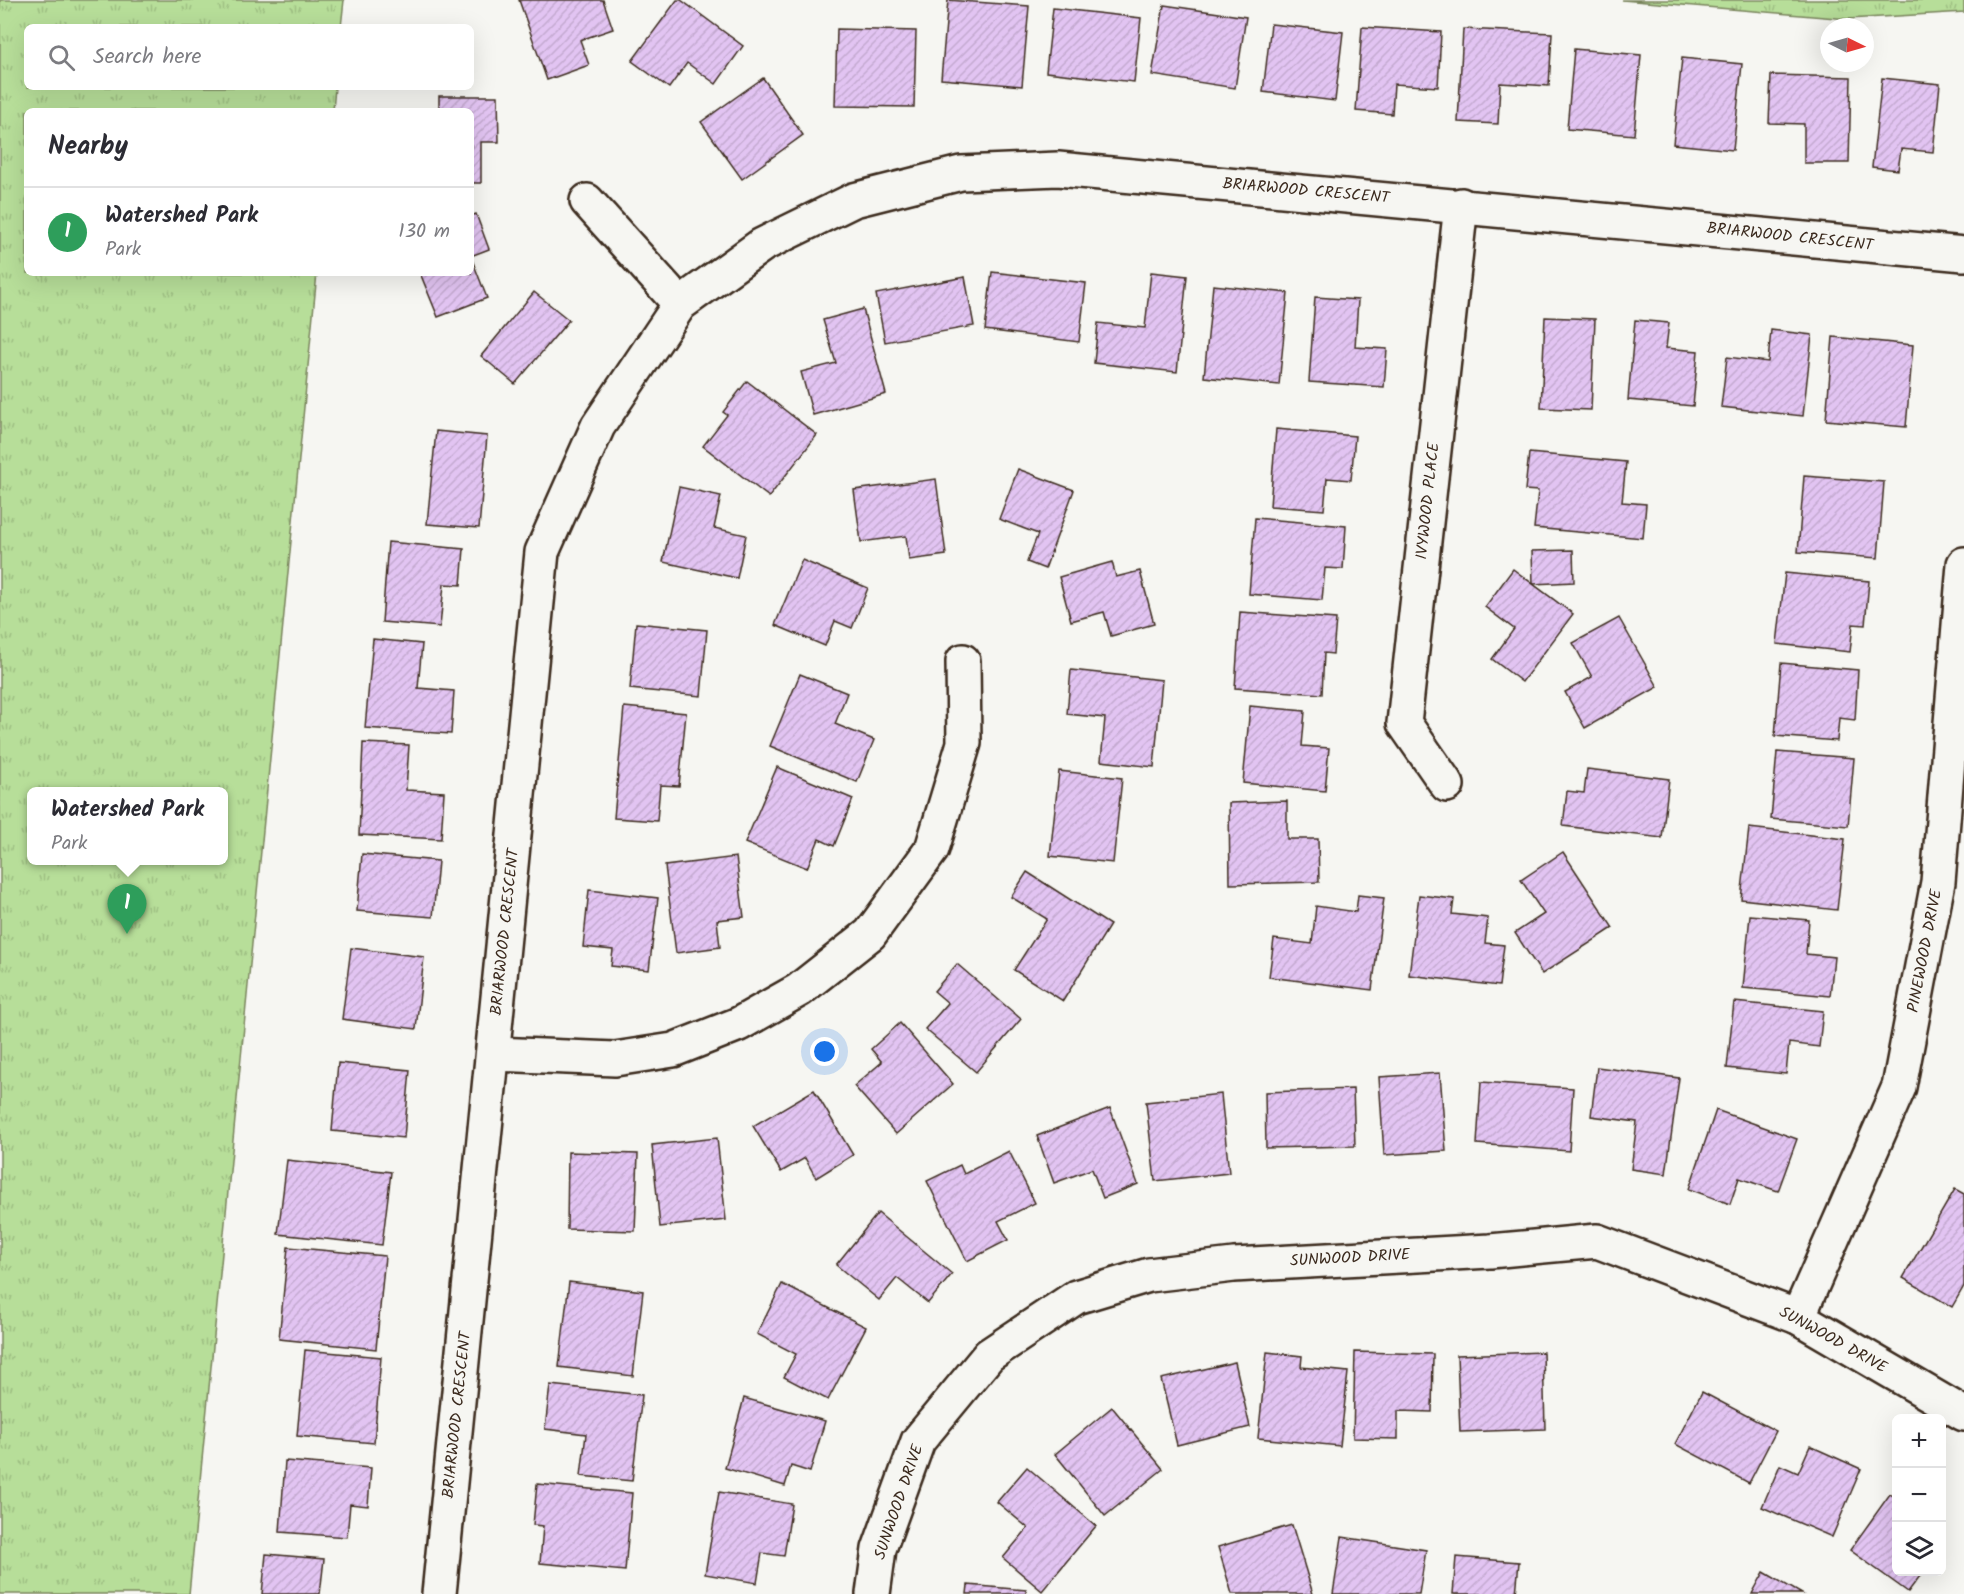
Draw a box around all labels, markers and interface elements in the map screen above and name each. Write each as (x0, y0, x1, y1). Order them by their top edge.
north arrow (1820, 18, 1874, 72)
search box (24, 24, 474, 90)
text: Search here (93, 40, 201, 75)
icon: search (45, 41, 78, 74)
text: Nearby (48, 126, 128, 168)
street label: BRIARWOOD CRESCENT (1221, 171, 1392, 211)
text: Watershed Park (105, 199, 258, 234)
text: 1 (64, 216, 71, 248)
text: 130 m (398, 216, 450, 248)
street label: BRIARWOOD CRESCENT (1705, 216, 1876, 258)
text: Park (105, 234, 141, 266)
street label: IVYWOOD PLACE (1409, 441, 1447, 561)
popup (27, 787, 228, 865)
text: Watershed Park (51, 793, 204, 828)
text: Park (51, 828, 87, 860)
street label: BRIARWOOD CRESCENT (484, 846, 526, 1017)
pin: 1 (108, 884, 146, 934)
street label: PINEWOOD DRIVE (1901, 887, 1949, 1015)
your location (810, 1037, 839, 1066)
street label: SUNWOOD DRIVE (1289, 1242, 1411, 1274)
street label: SUNWOOD DRIVE (1774, 1300, 1892, 1380)
street label: BRIARWOOD CRESCENT (436, 1329, 478, 1500)
map controls (1892, 1414, 1946, 1576)
button: + (1892, 1414, 1946, 1468)
street label: SUNWOOD DRIVE (868, 1440, 931, 1563)
button: − (1892, 1468, 1946, 1522)
button: layers (1892, 1522, 1946, 1576)

